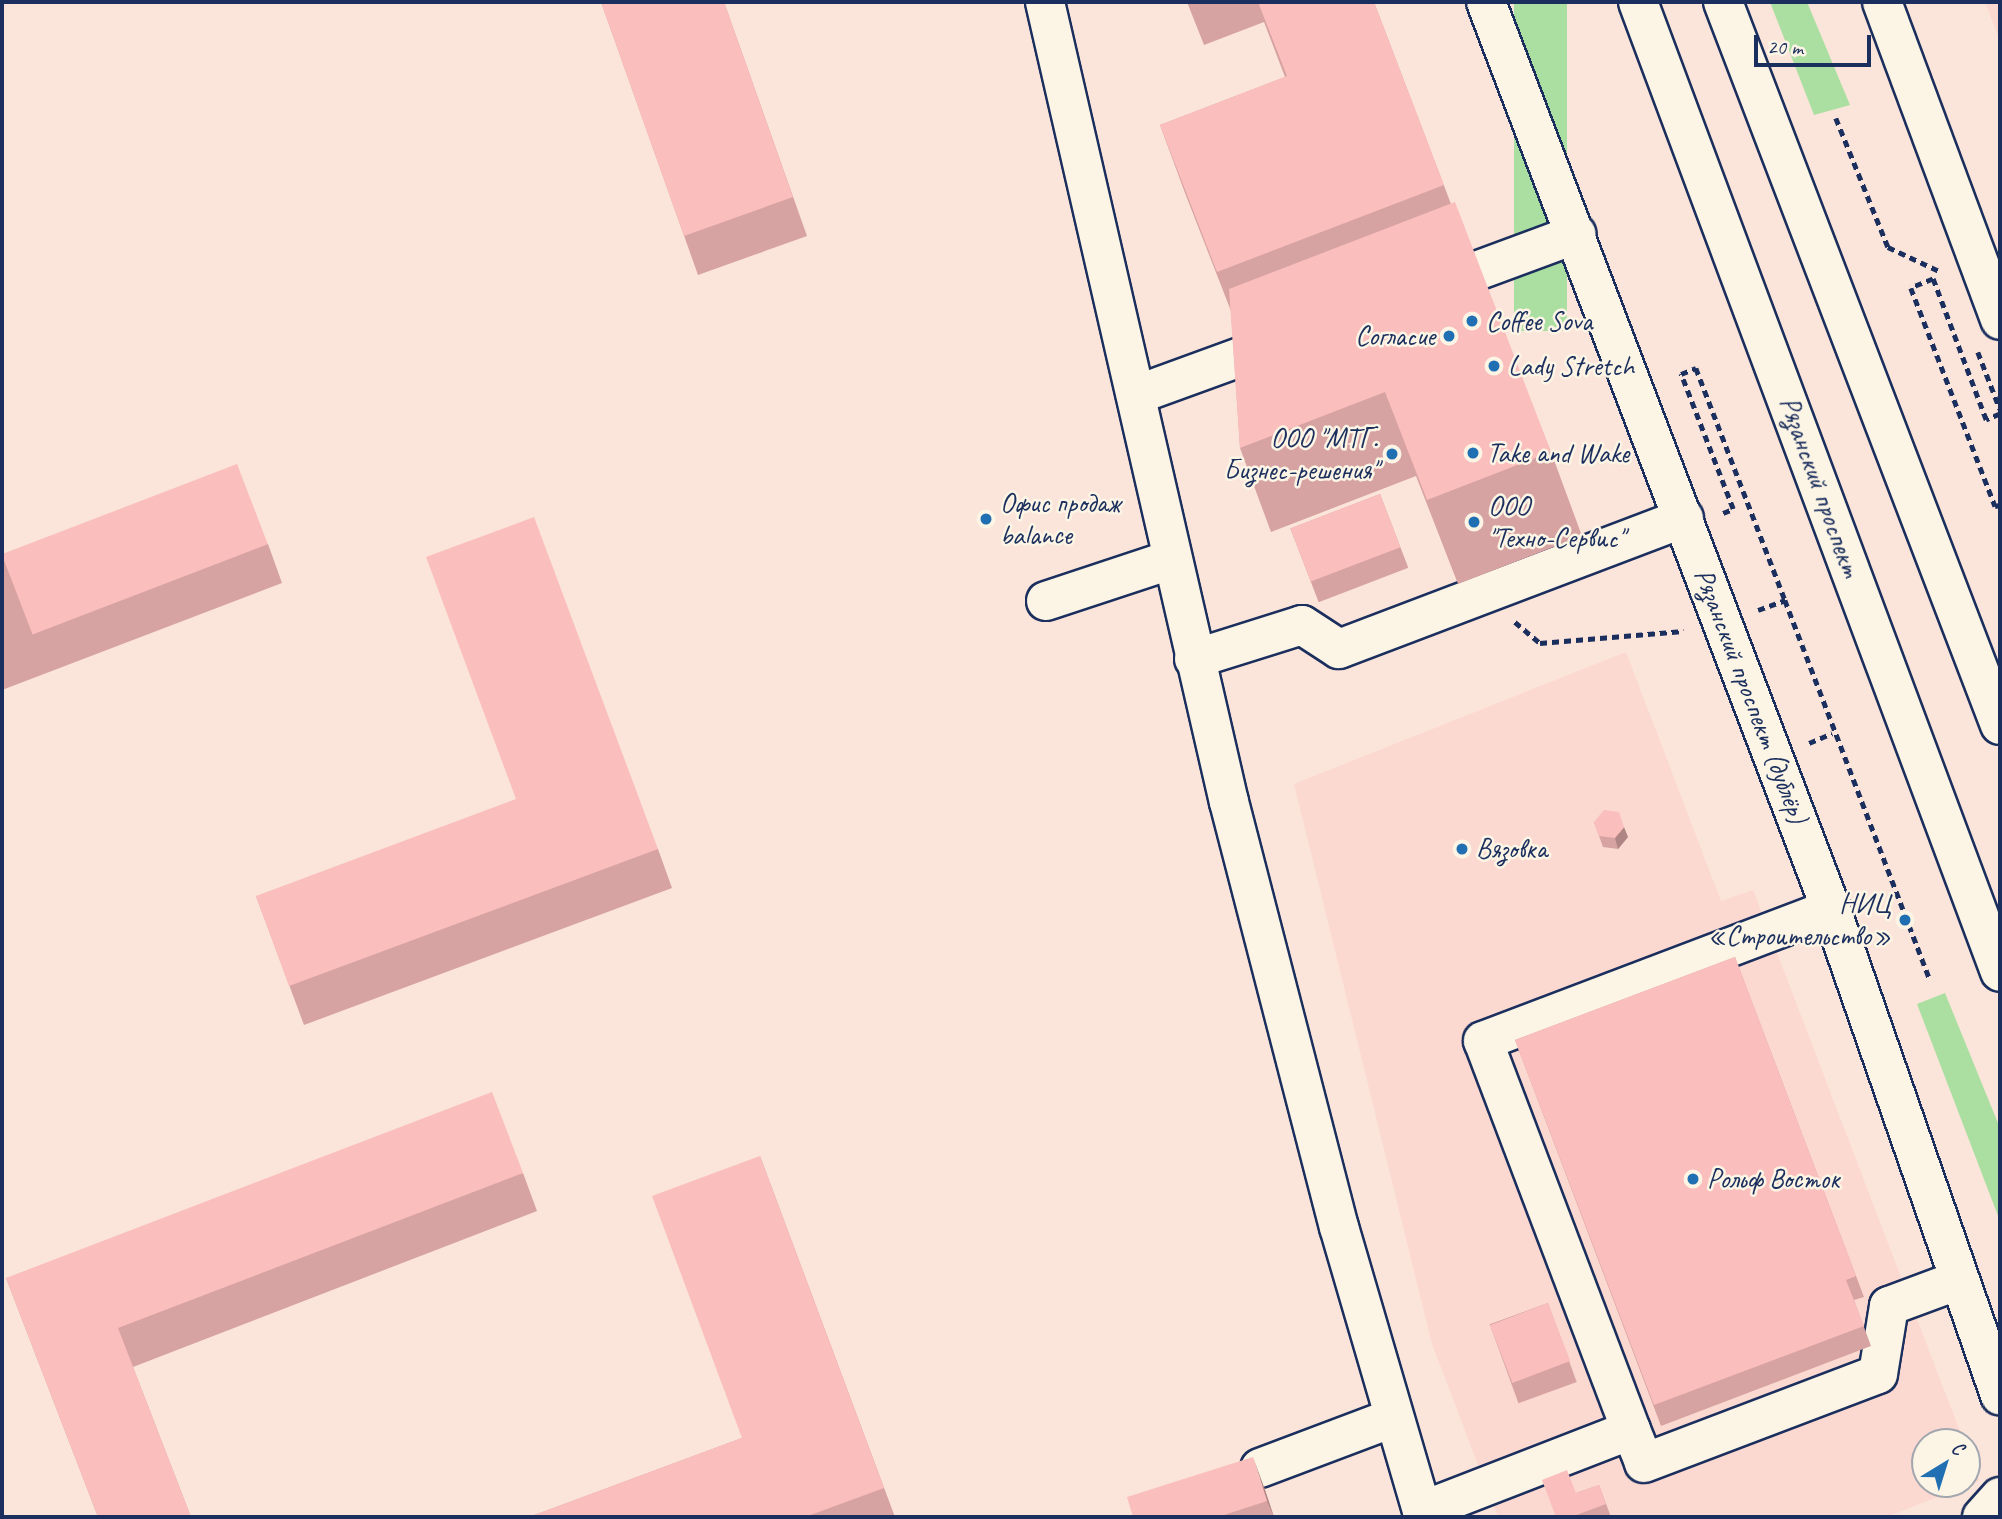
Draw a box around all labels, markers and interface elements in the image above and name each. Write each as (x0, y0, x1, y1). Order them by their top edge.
scale bar (1757, 21, 1874, 65)
text: 20 m (1767, 34, 1803, 60)
place label: Coffee Sova (1486, 304, 1592, 338)
marker: Coffee Sova (1464, 313, 1480, 329)
place label: Согласие (1355, 319, 1435, 353)
marker: Согласие (1441, 328, 1457, 344)
place label: Lady Stretch (1508, 349, 1634, 383)
marker: Lady Stretch (1486, 358, 1502, 374)
street label: Рязанский проспект (1772, 392, 1868, 582)
place label: ООО "МТГ. Бизнес-решения" (1224, 421, 1378, 487)
place label: Take and Wake (1487, 436, 1630, 470)
marker: Take and Wake (1465, 445, 1481, 461)
marker: ООО "МТГ. Бизнес-решения" (1384, 446, 1400, 462)
place label: Офис продаж balance (1000, 486, 1123, 552)
place label: ООО "Техно-Сервис" (1488, 489, 1624, 555)
marker: Офис продаж balance (978, 511, 994, 527)
marker: ООО "Техно-Сервис" (1466, 514, 1482, 530)
street label: Рязанский проспект (дублёр) (1687, 564, 1815, 828)
place label: Вязовка (1476, 832, 1547, 866)
marker: Вязовка (1454, 841, 1470, 857)
place label: НИЦ «Строительство» (1708, 887, 1891, 953)
marker: НИЦ «Строительство» (1897, 912, 1913, 928)
place label: Рольф Восток (1707, 1162, 1841, 1196)
marker: Рольф Восток (1685, 1171, 1701, 1187)
north arrow (1911, 1428, 1981, 1498)
text: С (1947, 1436, 1969, 1460)

